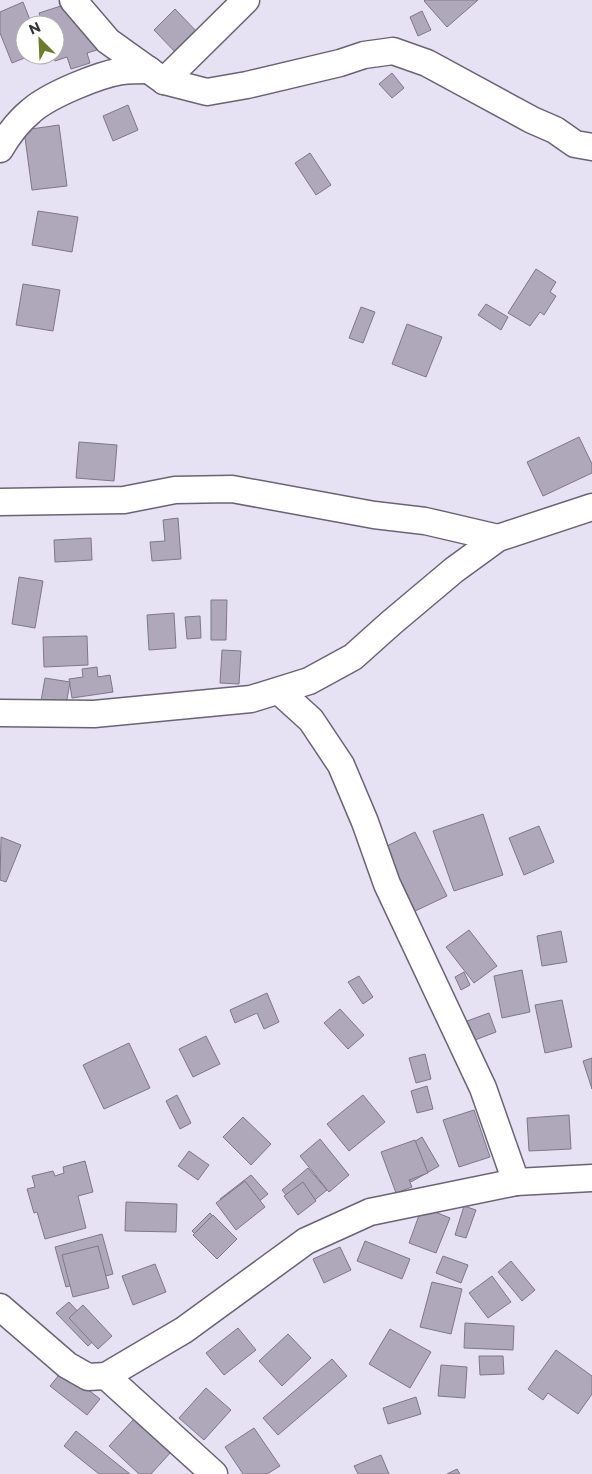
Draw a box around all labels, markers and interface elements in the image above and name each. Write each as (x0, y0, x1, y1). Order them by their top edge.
north arrow (15, 15, 65, 65)
text: N (26, 18, 44, 39)

